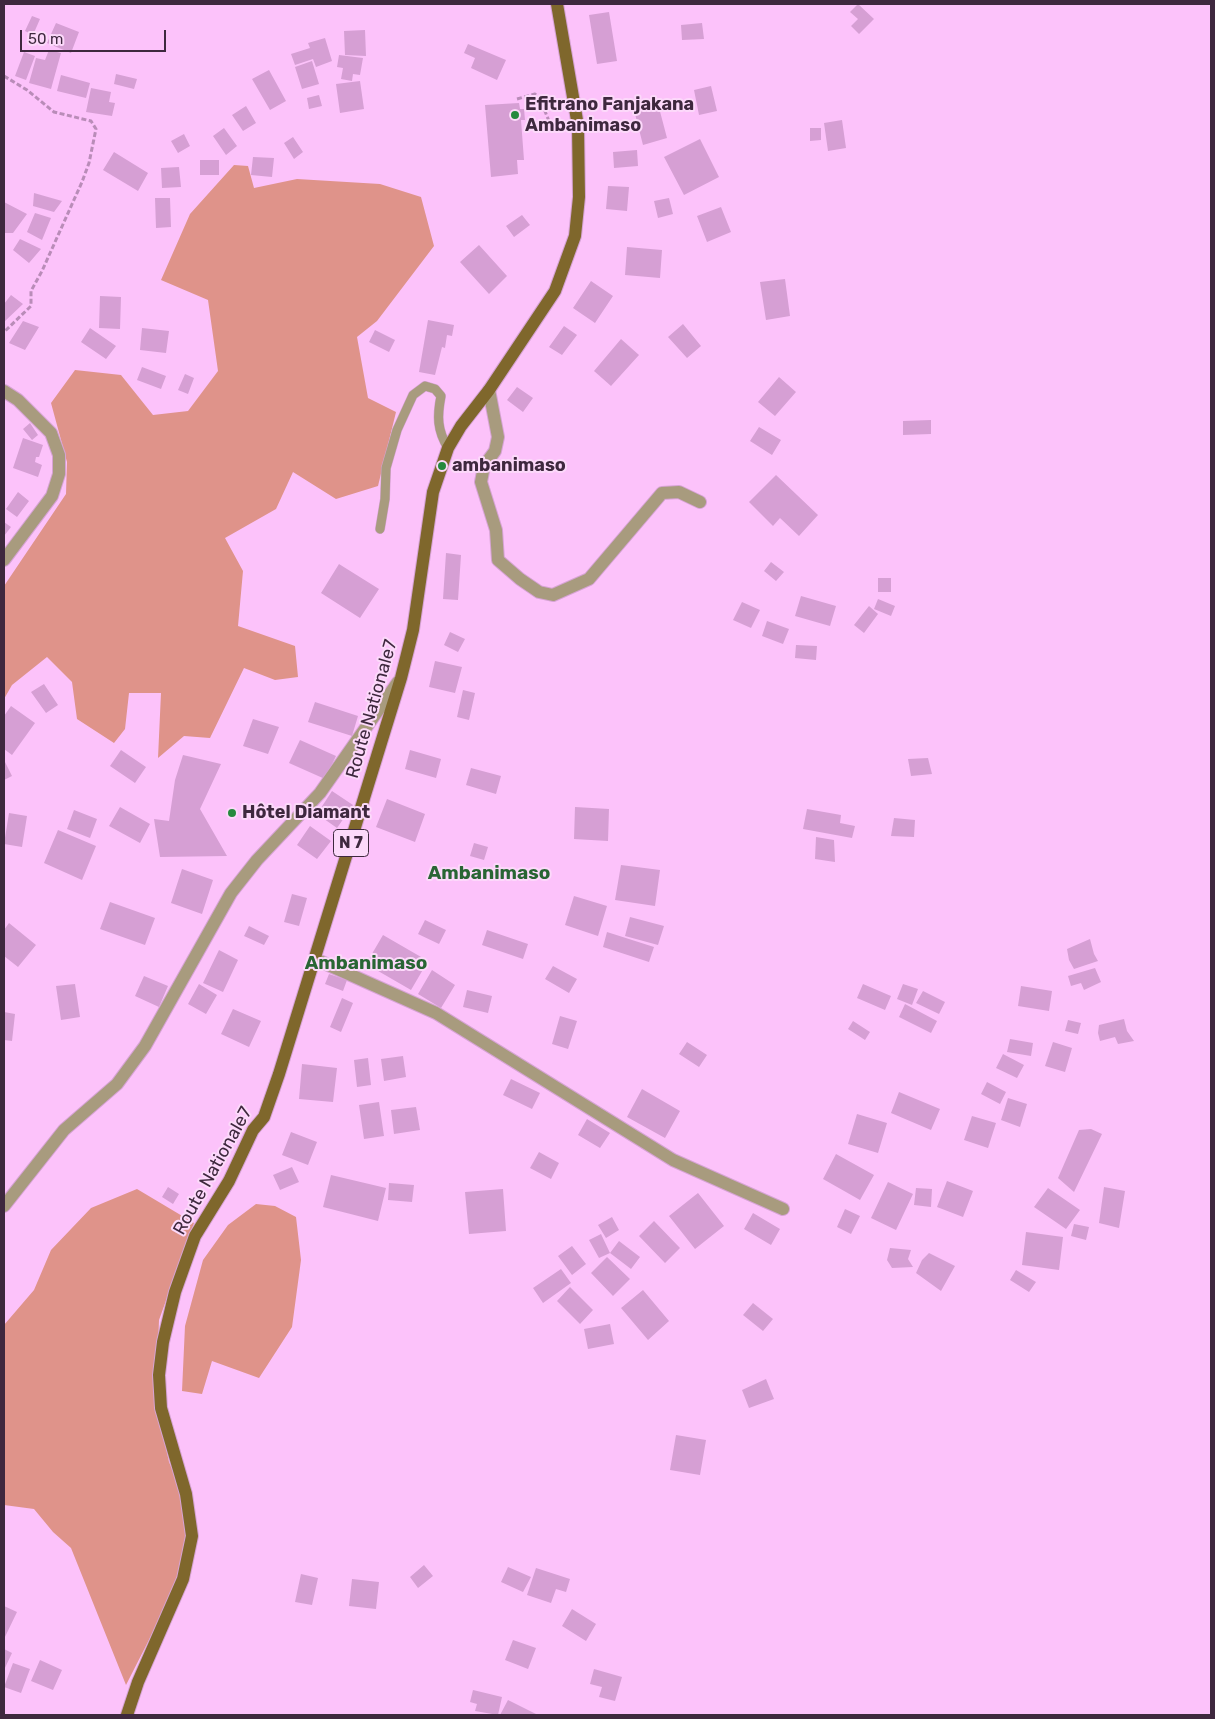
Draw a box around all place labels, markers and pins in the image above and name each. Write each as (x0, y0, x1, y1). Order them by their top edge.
place label: Efitrano Fanjakana Ambanimaso (525, 94, 694, 136)
marker: Efitrano Fanjakana Ambanimaso (509, 109, 521, 121)
place label: ambanimaso (452, 455, 566, 477)
marker: ambanimaso (436, 460, 448, 472)
place label: Hôtel Diamant (242, 802, 370, 824)
marker: Hôtel Diamant (226, 807, 238, 819)

